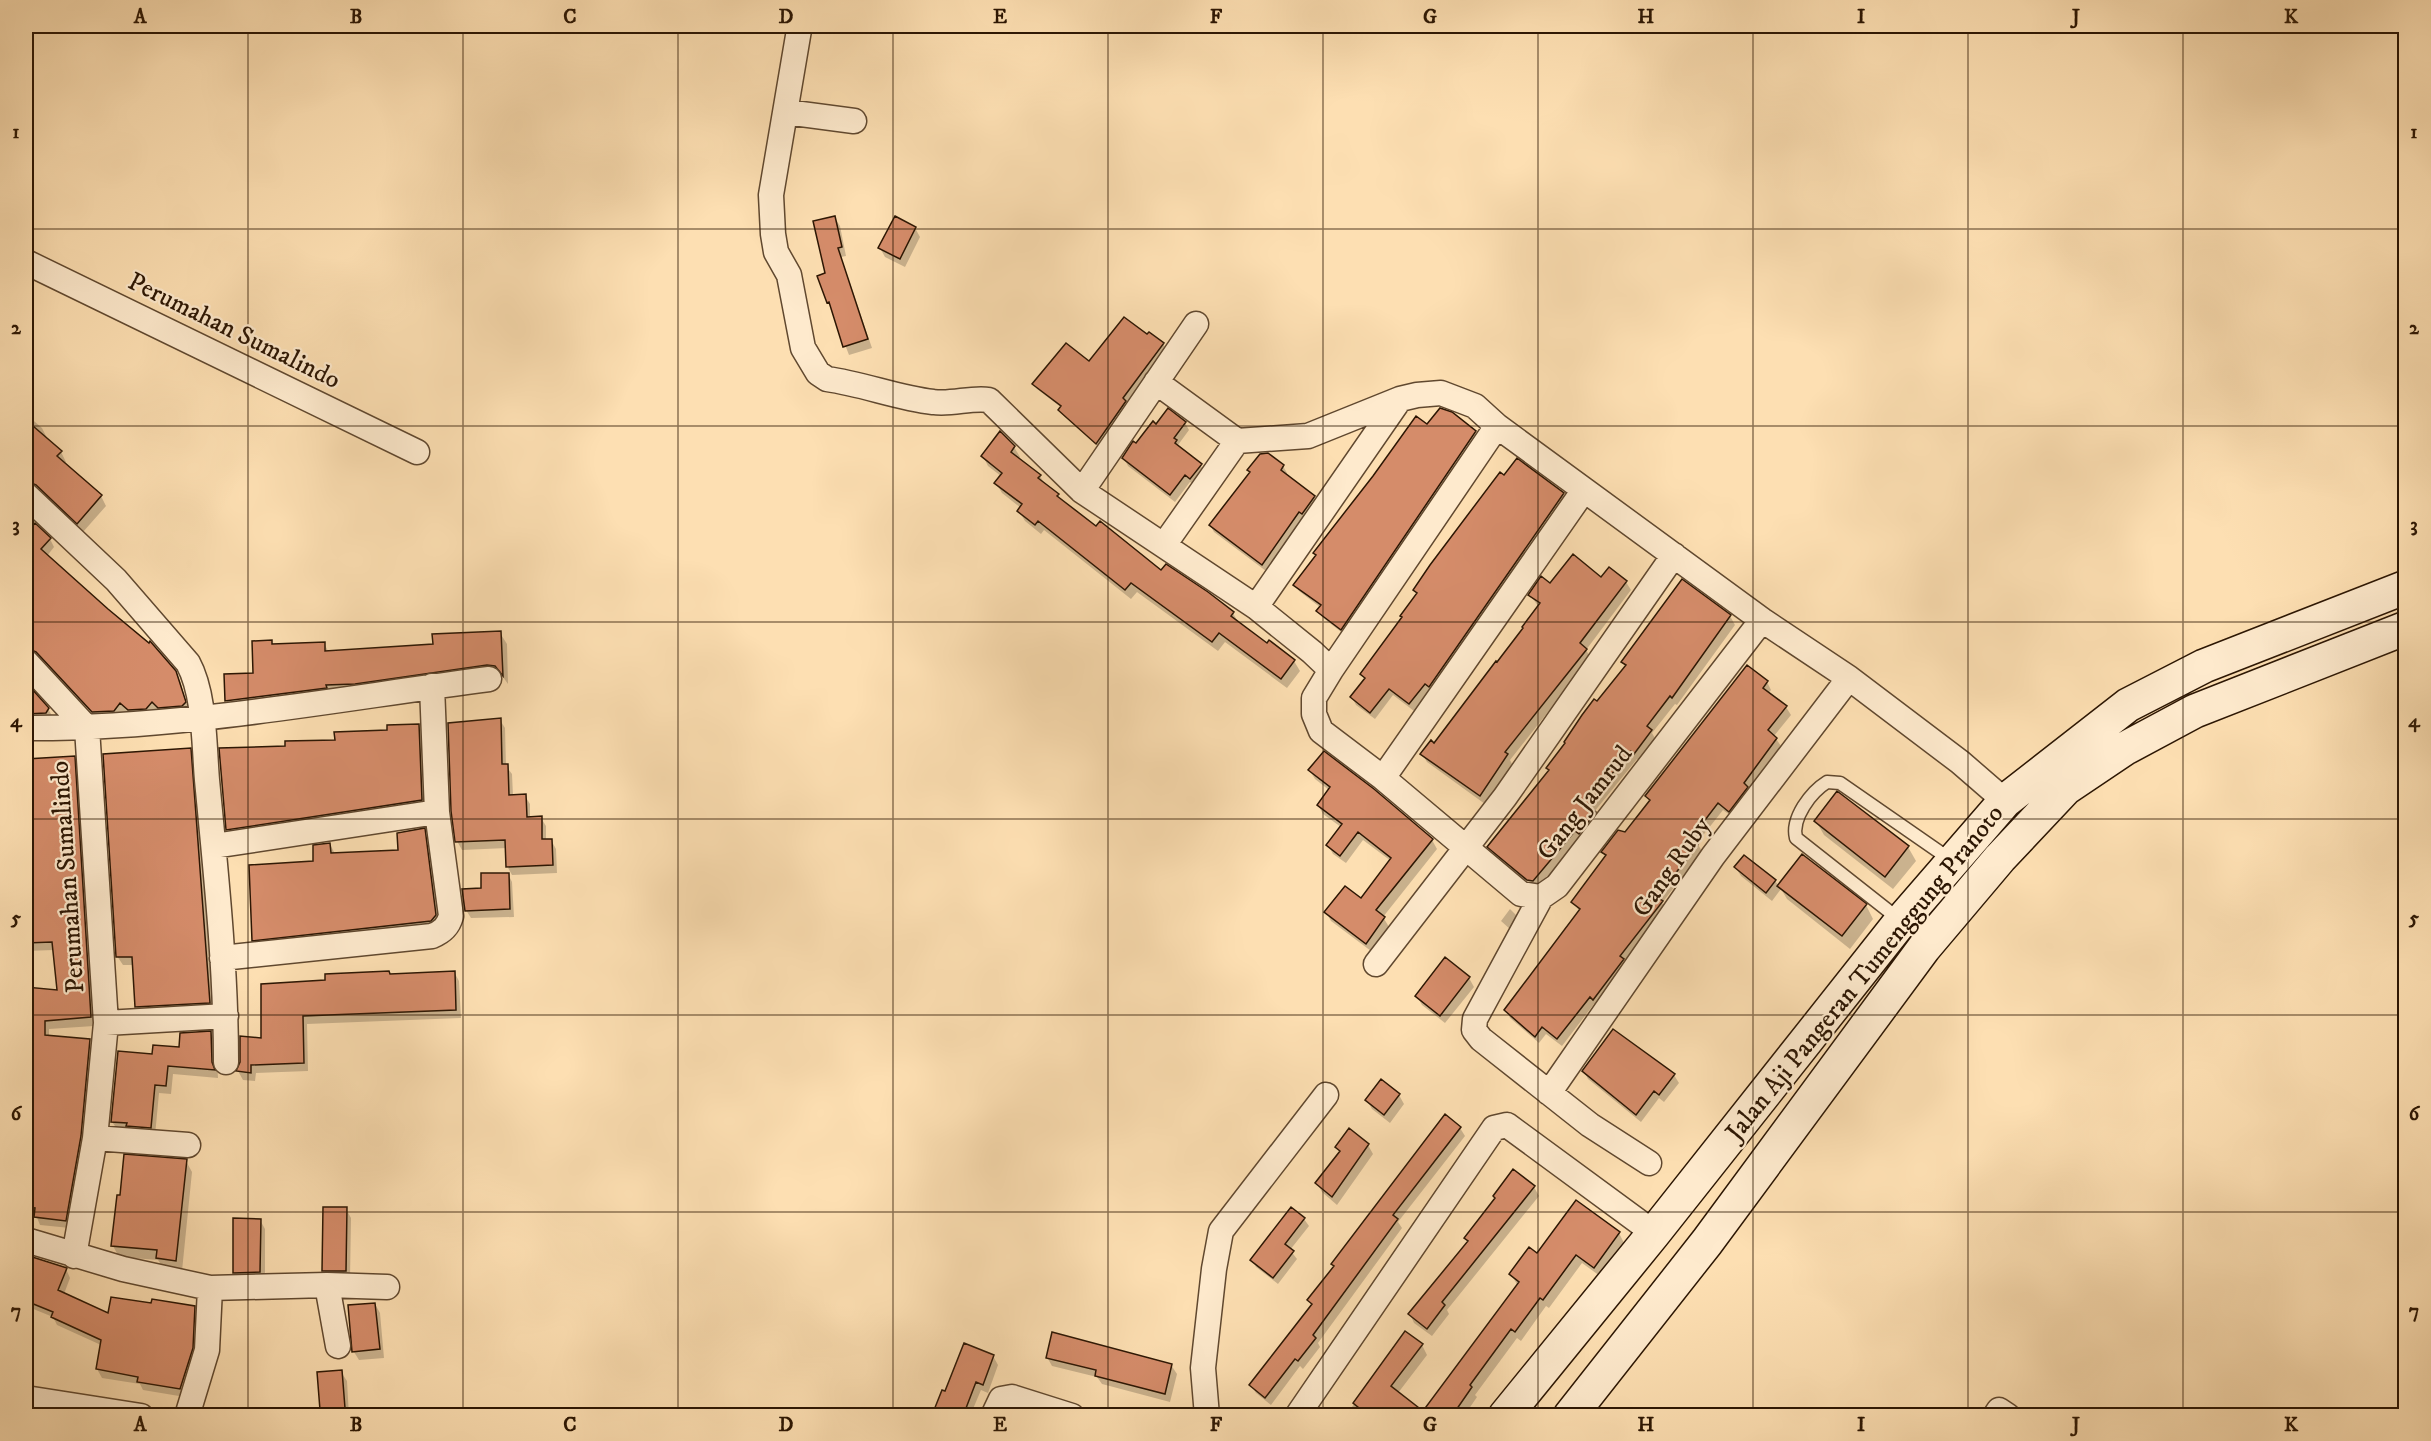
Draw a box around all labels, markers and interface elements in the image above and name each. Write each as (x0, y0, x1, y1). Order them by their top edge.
text: A (133, 5, 148, 30)
text: B (350, 5, 362, 30)
text: C (563, 5, 577, 30)
text: D (779, 5, 794, 30)
text: E (993, 5, 1007, 30)
text: F (1210, 5, 1223, 30)
text: G (1423, 5, 1437, 30)
text: H (1638, 5, 1655, 30)
text: I (1857, 5, 1865, 30)
text: J (2070, 5, 2080, 30)
text: K (2284, 5, 2299, 30)
text: 1 (12, 120, 20, 145)
text: 1 (2410, 120, 2418, 145)
street label: Perumahan Sumalindo (122, 265, 346, 397)
text: 2 (11, 316, 22, 341)
text: 2 (2409, 316, 2420, 341)
text: 3 (12, 513, 20, 538)
text: 3 (2410, 513, 2418, 538)
text: 4 (10, 709, 23, 734)
text: 4 (2408, 709, 2421, 734)
street label: Gang Jamrud (1530, 739, 1640, 867)
street label: Perumahan Sumalindo (43, 760, 93, 994)
street label: Jalan Aji Pangeran Tumenggung Pranoto (1718, 798, 2011, 1150)
street label: Gang Ruby (1625, 810, 1719, 924)
text: 5 (10, 906, 21, 931)
text: 5 (2408, 906, 2419, 931)
text: 6 (11, 1102, 23, 1127)
text: 6 (2409, 1102, 2421, 1127)
text: 7 (11, 1299, 21, 1324)
text: 7 (2409, 1299, 2419, 1324)
text: A (133, 1413, 148, 1438)
text: B (350, 1413, 362, 1438)
text: C (563, 1413, 577, 1438)
text: D (779, 1413, 794, 1438)
text: E (993, 1413, 1007, 1438)
text: F (1210, 1413, 1223, 1438)
text: G (1423, 1413, 1437, 1438)
text: H (1638, 1413, 1655, 1438)
text: I (1857, 1413, 1865, 1438)
text: J (2070, 1413, 2080, 1438)
text: K (2284, 1413, 2299, 1438)

